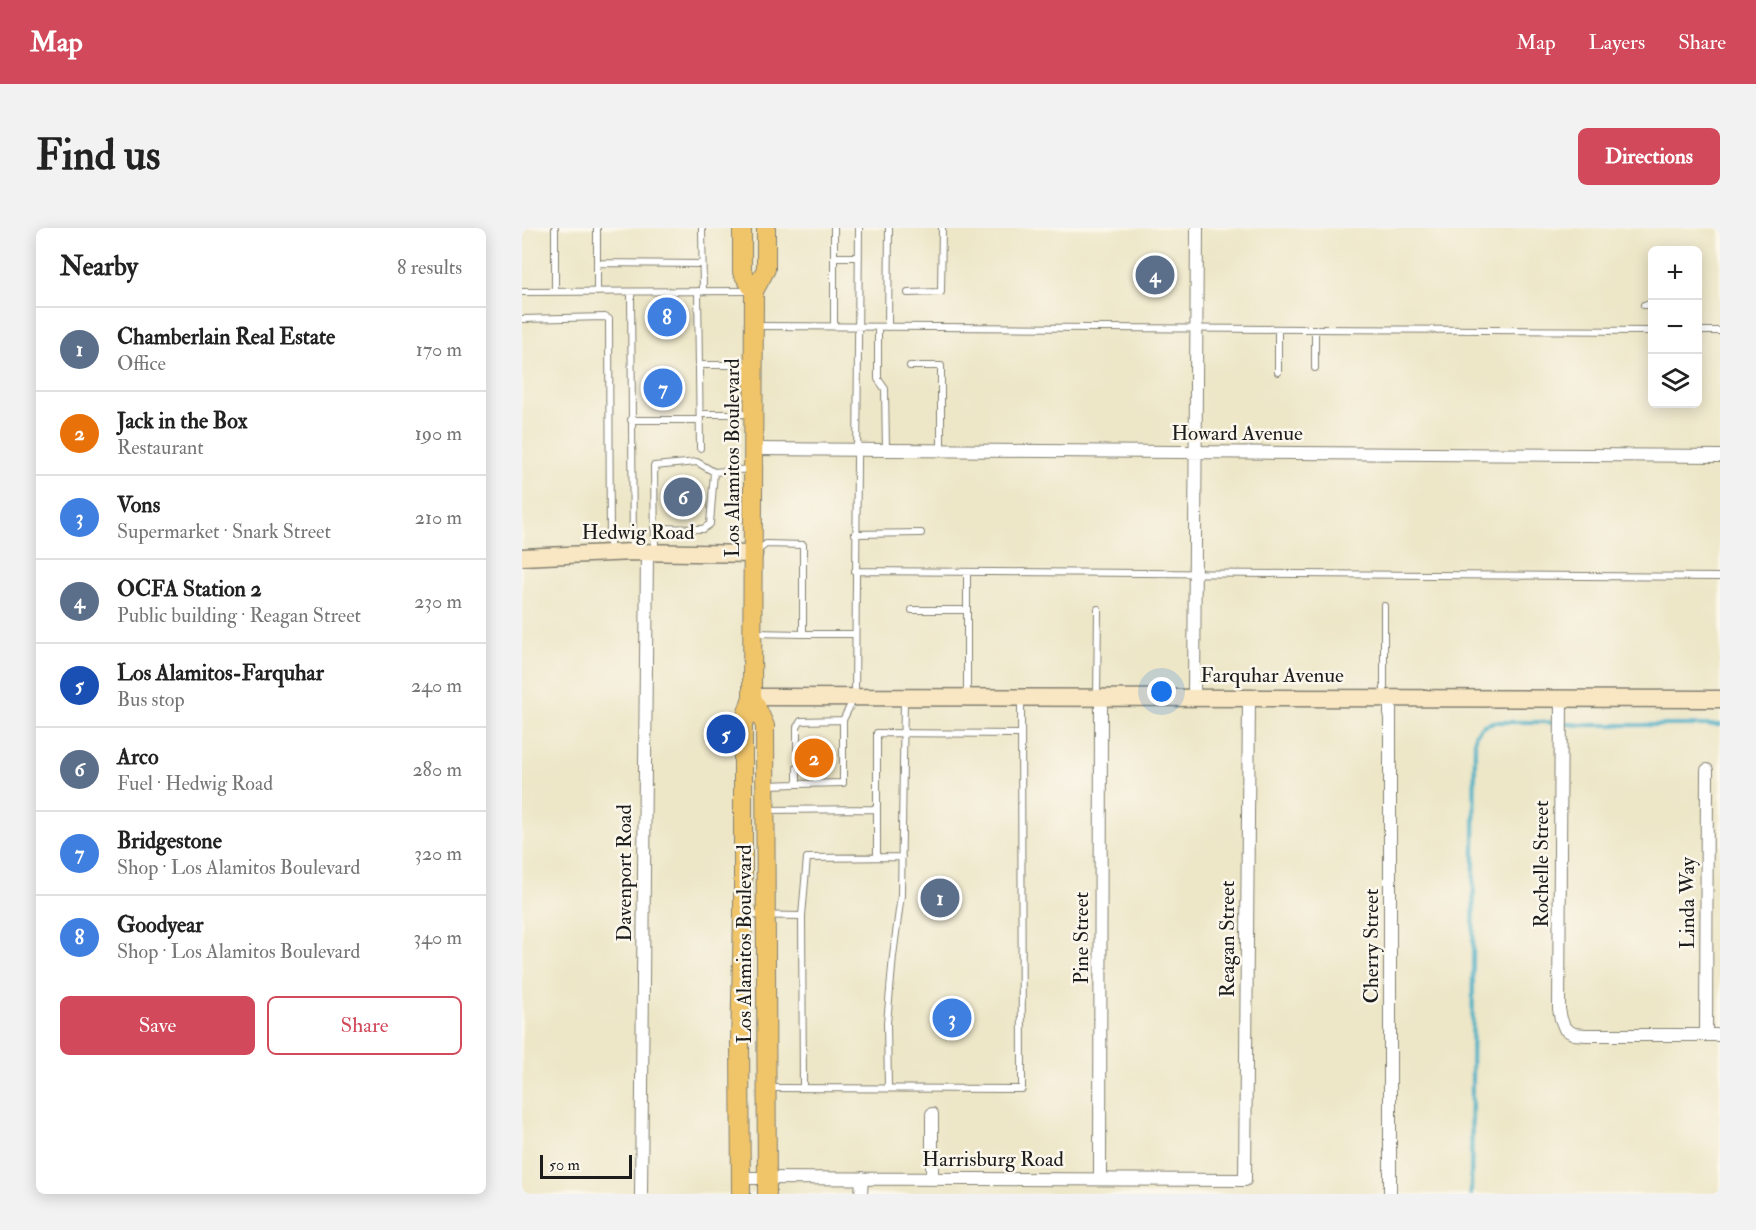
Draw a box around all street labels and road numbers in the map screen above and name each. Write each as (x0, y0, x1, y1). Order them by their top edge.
street label: Los Alamitos Boulevard (719, 358, 746, 558)
street label: Howard Avenue (1171, 420, 1303, 447)
street label: Hedwig Road (581, 519, 695, 546)
street label: Farquhar Avenue (1200, 662, 1344, 689)
street label: Rochelle Street (1528, 800, 1555, 928)
street label: Davenport Road (611, 804, 638, 942)
street label: Los Alamitos Boulevard (731, 844, 758, 1044)
street label: Linda Way (1674, 856, 1701, 949)
street label: Reagan Street (1214, 880, 1241, 998)
street label: Cherry Street (1358, 888, 1385, 1004)
street label: Pine Street (1068, 892, 1095, 984)
street label: Harrisburg Road (922, 1146, 1065, 1173)

